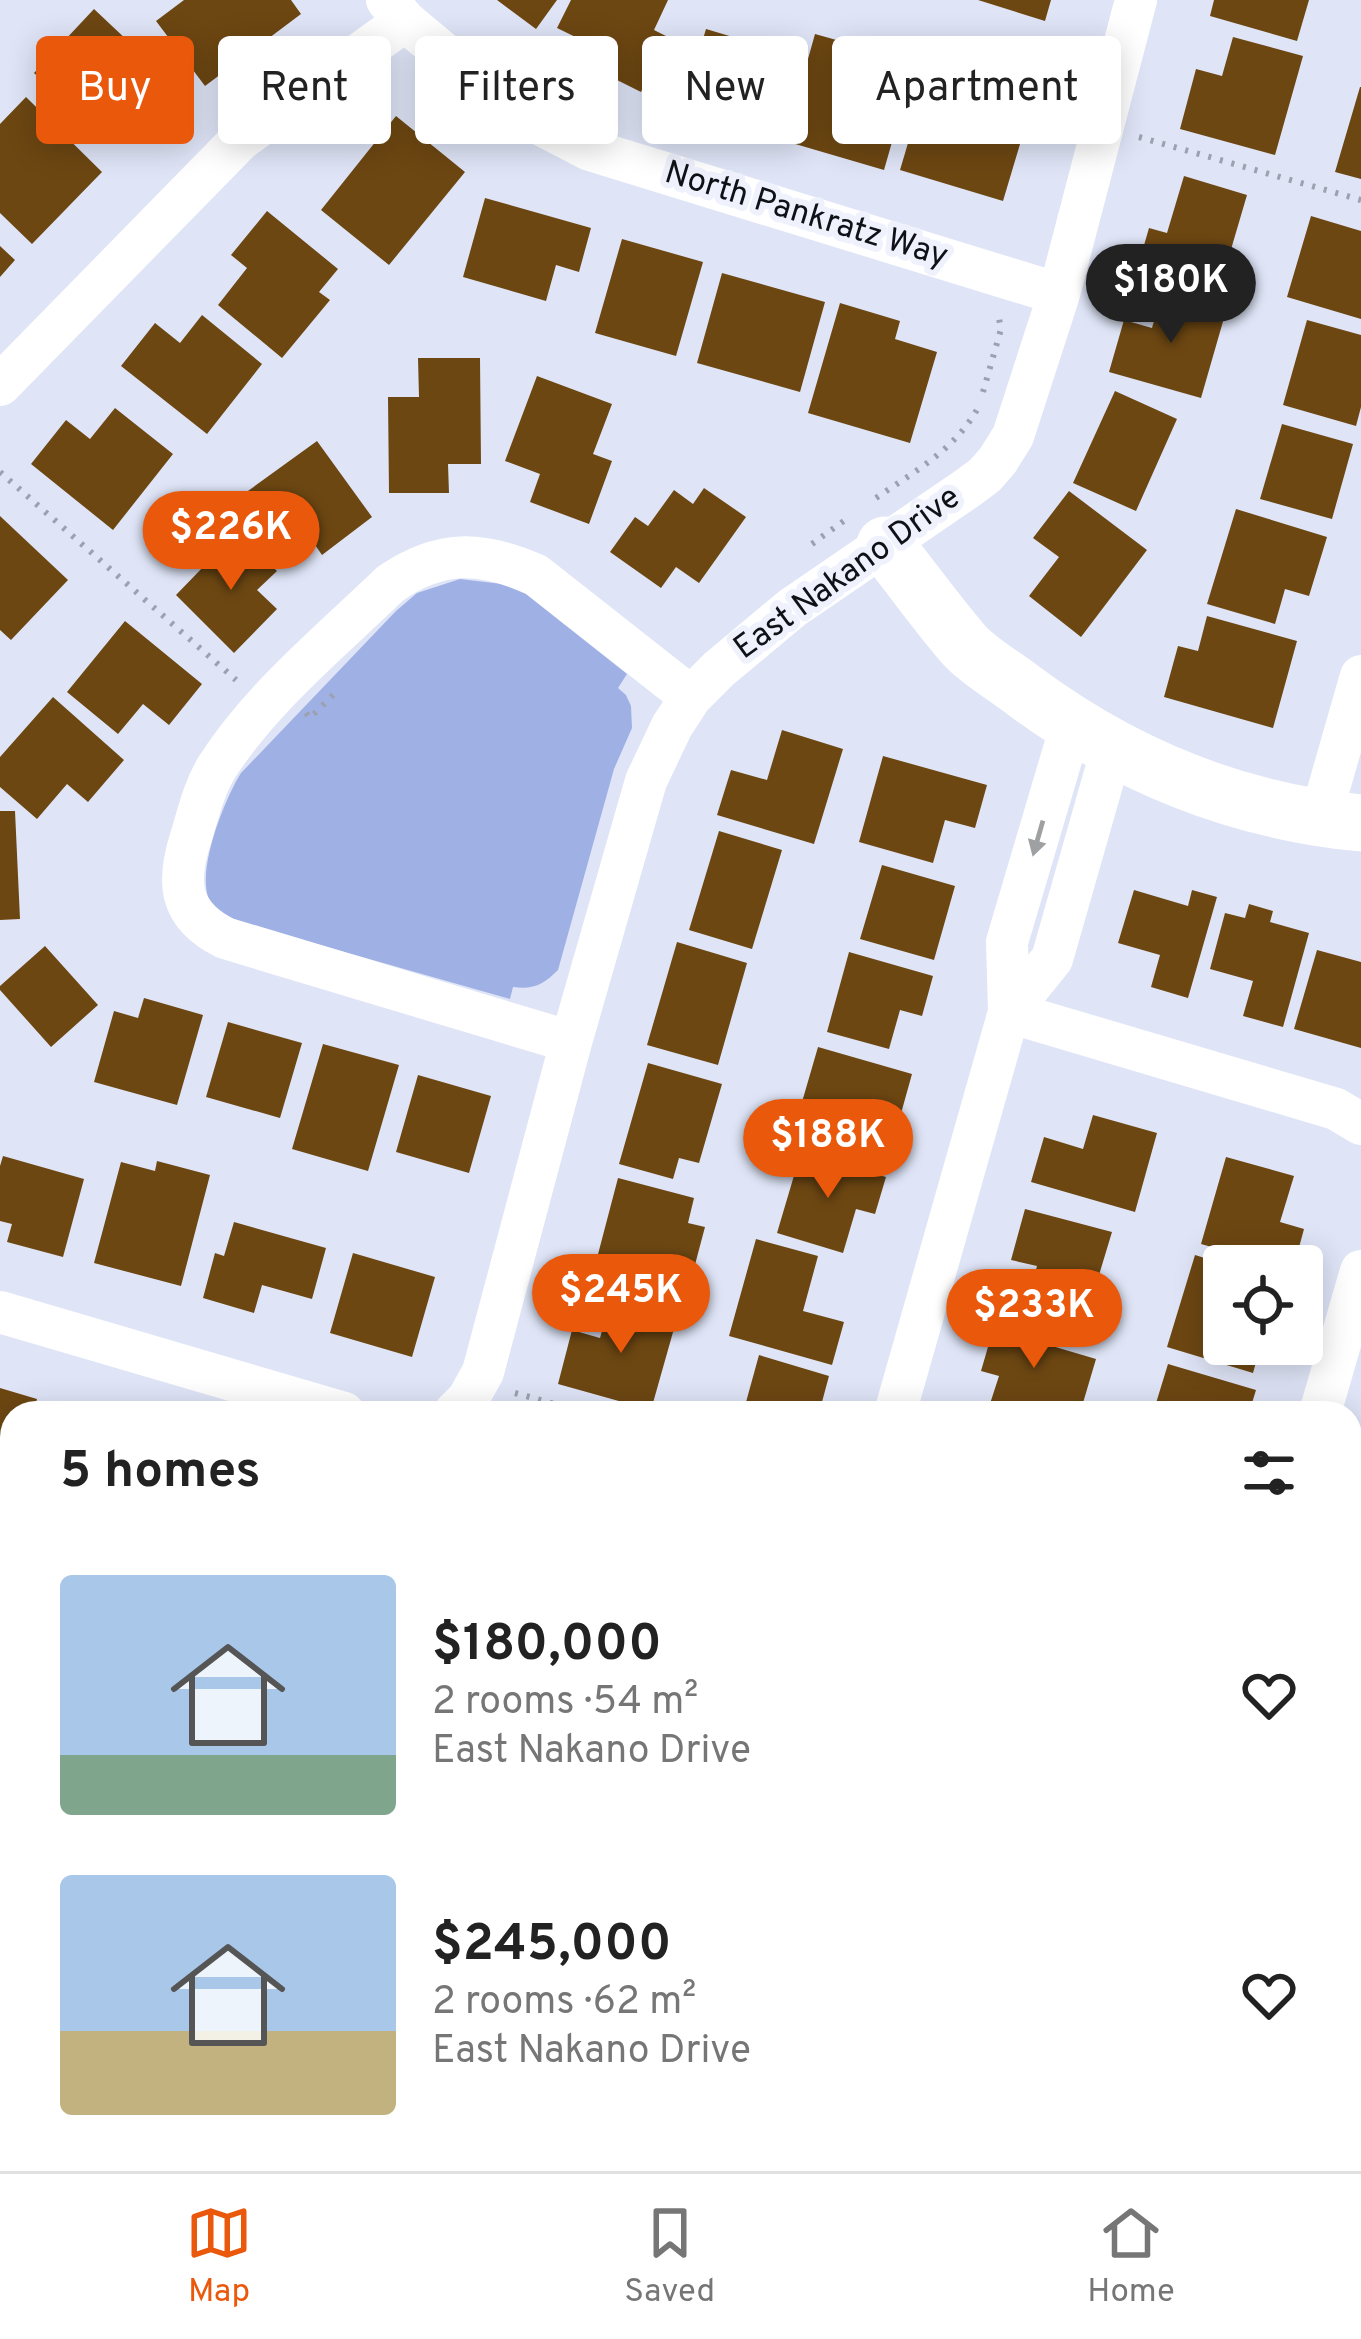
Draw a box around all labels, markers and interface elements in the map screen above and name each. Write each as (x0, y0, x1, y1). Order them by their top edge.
chip: Buy (36, 36, 194, 144)
chip: Rent (218, 36, 391, 144)
chip: Filters (415, 36, 618, 144)
chip: New (642, 36, 808, 144)
chip: Apartment (832, 36, 1121, 144)
street label: North Pankratz Way (659, 153, 953, 279)
pin: $180K (1087, 244, 1255, 346)
text: $180K (1113, 258, 1229, 307)
street label: East Nakano Drive (726, 478, 970, 670)
pin: $226K (147, 491, 315, 593)
text: $226K (170, 505, 292, 554)
one-way arrow (1027, 820, 1046, 857)
pin: $188K (744, 1099, 912, 1201)
text: $188K (770, 1113, 886, 1162)
map controls (1203, 1245, 1323, 1365)
button: locate (1203, 1245, 1323, 1365)
pin: $245K (537, 1254, 705, 1356)
text: $245K (559, 1268, 683, 1317)
pin: $233K (950, 1269, 1118, 1371)
text: $233K (973, 1283, 1095, 1332)
icon: filters (1236, 1440, 1302, 1506)
text: 5 homes (60, 1441, 261, 1506)
text: $180,000 (432, 1614, 662, 1679)
icon: home (156, 1623, 300, 1767)
icon: heart (1236, 1662, 1302, 1728)
text: 2 rooms · 54 m² (432, 1679, 698, 1728)
text: East Nakano Drive (432, 1728, 751, 1777)
text: $245,000 (432, 1914, 672, 1979)
icon: home (156, 1923, 300, 2067)
icon: heart (1236, 1962, 1302, 2028)
text: 2 rooms · 62 m² (432, 1979, 696, 2028)
text: East Nakano Drive (432, 2028, 751, 2077)
tab: Map (186, 2200, 252, 2314)
tab: Saved (624, 2200, 715, 2314)
tab: Home (1087, 2200, 1175, 2314)

